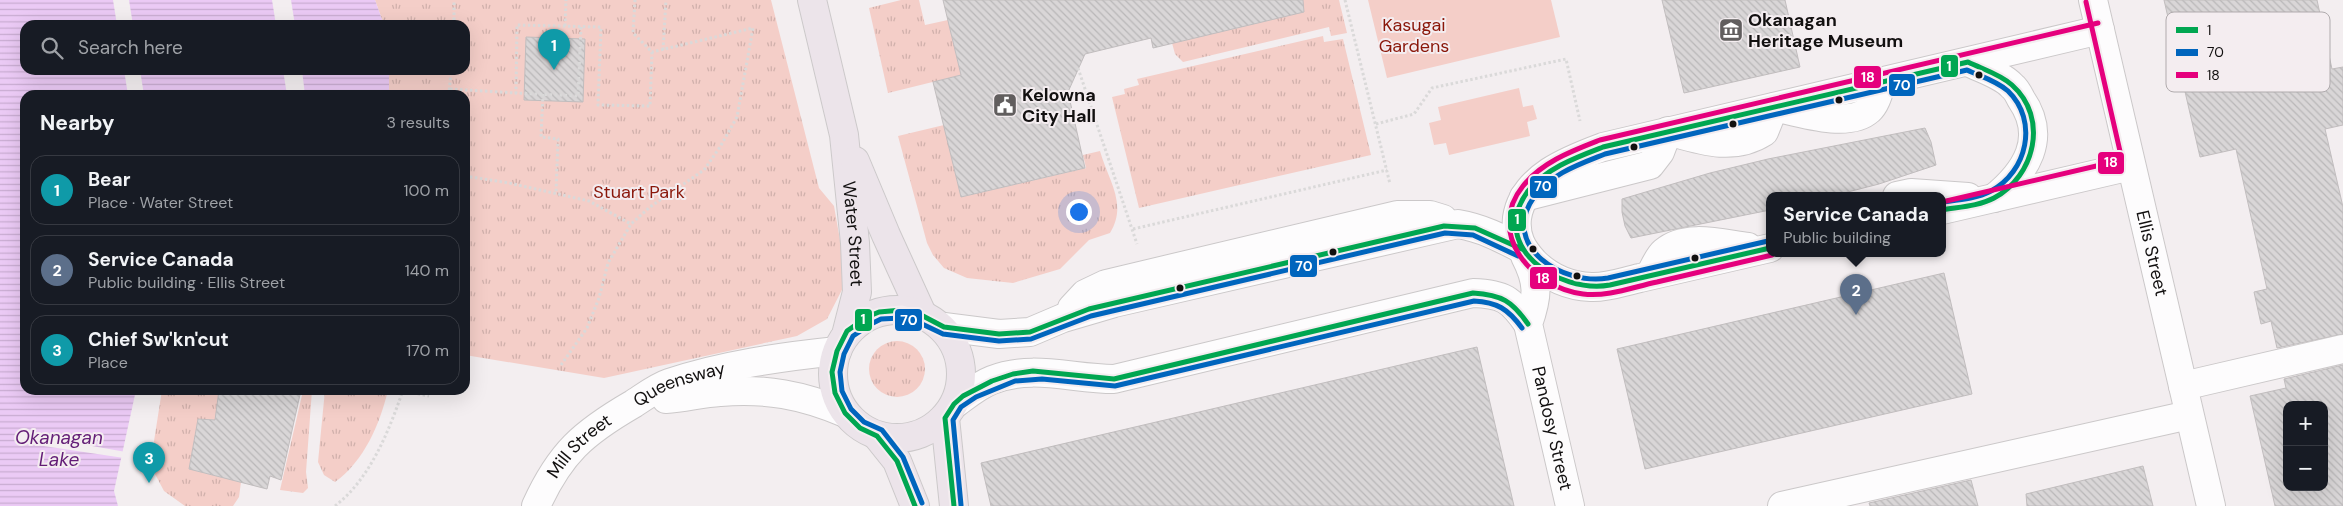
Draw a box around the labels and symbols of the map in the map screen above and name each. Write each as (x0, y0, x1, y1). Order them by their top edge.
place label: Okanagan Heritage Museum (1748, 8, 1903, 53)
legend (2166, 12, 2330, 92)
park label: Kasugai Gardens (1379, 13, 1449, 58)
museum icon: Okanagan Heritage Museum (1718, 17, 1744, 43)
text: 1 (2207, 21, 2211, 39)
pin: 1 (538, 29, 570, 70)
text: 70 (2207, 43, 2224, 61)
line badge: 1 (1940, 54, 1959, 78)
text: 1 (1946, 57, 1952, 75)
line badge: 18 (1853, 65, 1882, 89)
text: 18 (2207, 66, 2220, 84)
text: 18 (1861, 68, 1875, 86)
unlabelled marker (1974, 70, 1984, 80)
line badge: 70 (1888, 73, 1916, 97)
text: 70 (1893, 76, 1911, 94)
place label: Kelowna City Hall (1022, 83, 1096, 128)
public building icon: Kelowna City Hall (992, 92, 1018, 118)
unlabelled marker (1834, 95, 1844, 105)
unlabelled marker (1728, 119, 1738, 129)
unlabelled marker (1629, 142, 1639, 152)
line badge: 18 (2097, 151, 2125, 175)
text: 18 (2104, 153, 2118, 171)
line badge: 70 (1529, 175, 1558, 199)
text: 70 (1534, 177, 1552, 195)
park label: Stuart Park (593, 180, 685, 204)
street label: Water Street (837, 180, 869, 287)
your location (1066, 199, 1092, 225)
line badge: 1 (1507, 208, 1527, 232)
street label: Ellis Street (2130, 208, 2174, 299)
text: 1 (1514, 210, 1520, 228)
unlabelled marker (1528, 244, 1538, 254)
unlabelled marker (1328, 247, 1338, 257)
unlabelled marker (1690, 253, 1700, 263)
line badge: 70 (1289, 254, 1318, 278)
text: 70 (1295, 257, 1313, 275)
line badge: 18 (1529, 266, 1558, 290)
text: 18 (1536, 269, 1550, 287)
unlabelled marker (1572, 271, 1582, 281)
pin: 2 (1840, 274, 1872, 315)
unlabelled marker (1175, 283, 1185, 293)
line badge: 1 (854, 308, 873, 332)
line badge: 70 (894, 308, 923, 332)
text: 1 (860, 310, 866, 328)
text: 70 (900, 311, 918, 329)
street label: Queensway (628, 356, 727, 413)
street label: Pandosy Street (1526, 364, 1578, 493)
street label: Mill Street (541, 408, 616, 483)
water label: Okanagan Lake (15, 425, 103, 472)
pin: 3 (133, 442, 165, 483)

